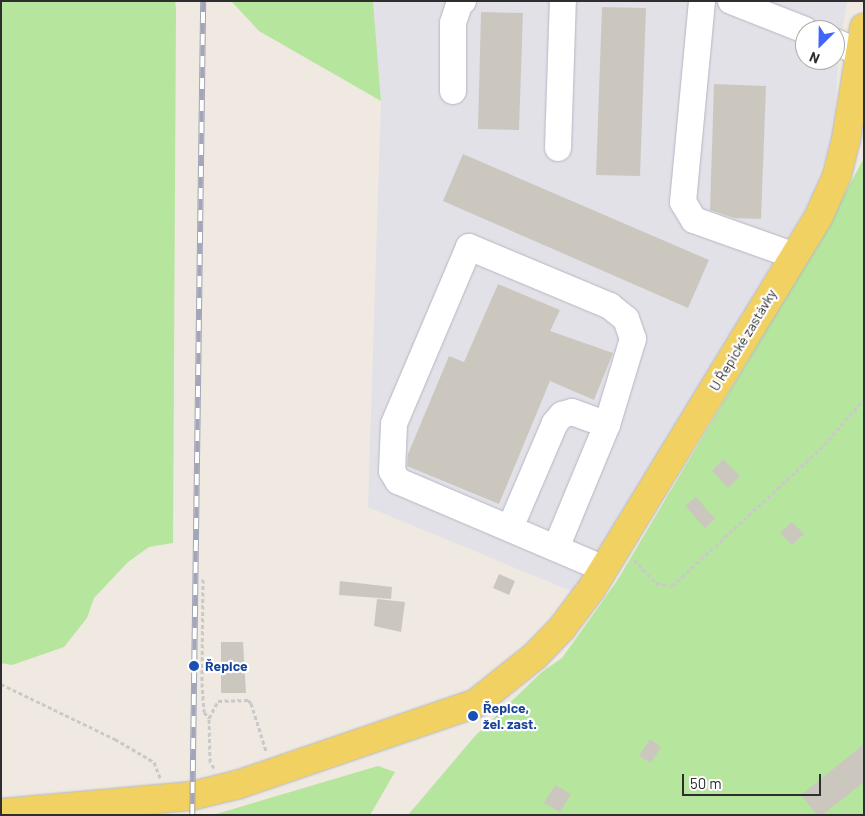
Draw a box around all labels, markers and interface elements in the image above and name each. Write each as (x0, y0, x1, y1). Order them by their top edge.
north arrow (795, 20, 845, 70)
text: N (807, 49, 822, 68)
street label: U Řepické zastávky (706, 286, 780, 394)
place label: Řepice (205, 658, 248, 674)
marker: Řepice (187, 659, 201, 673)
place label: Řepice, žel. zast. (483, 700, 537, 732)
marker: Řepice, žel. zast. (467, 710, 479, 722)
scale bar (685, 764, 824, 796)
text: 50 m (690, 774, 722, 792)

